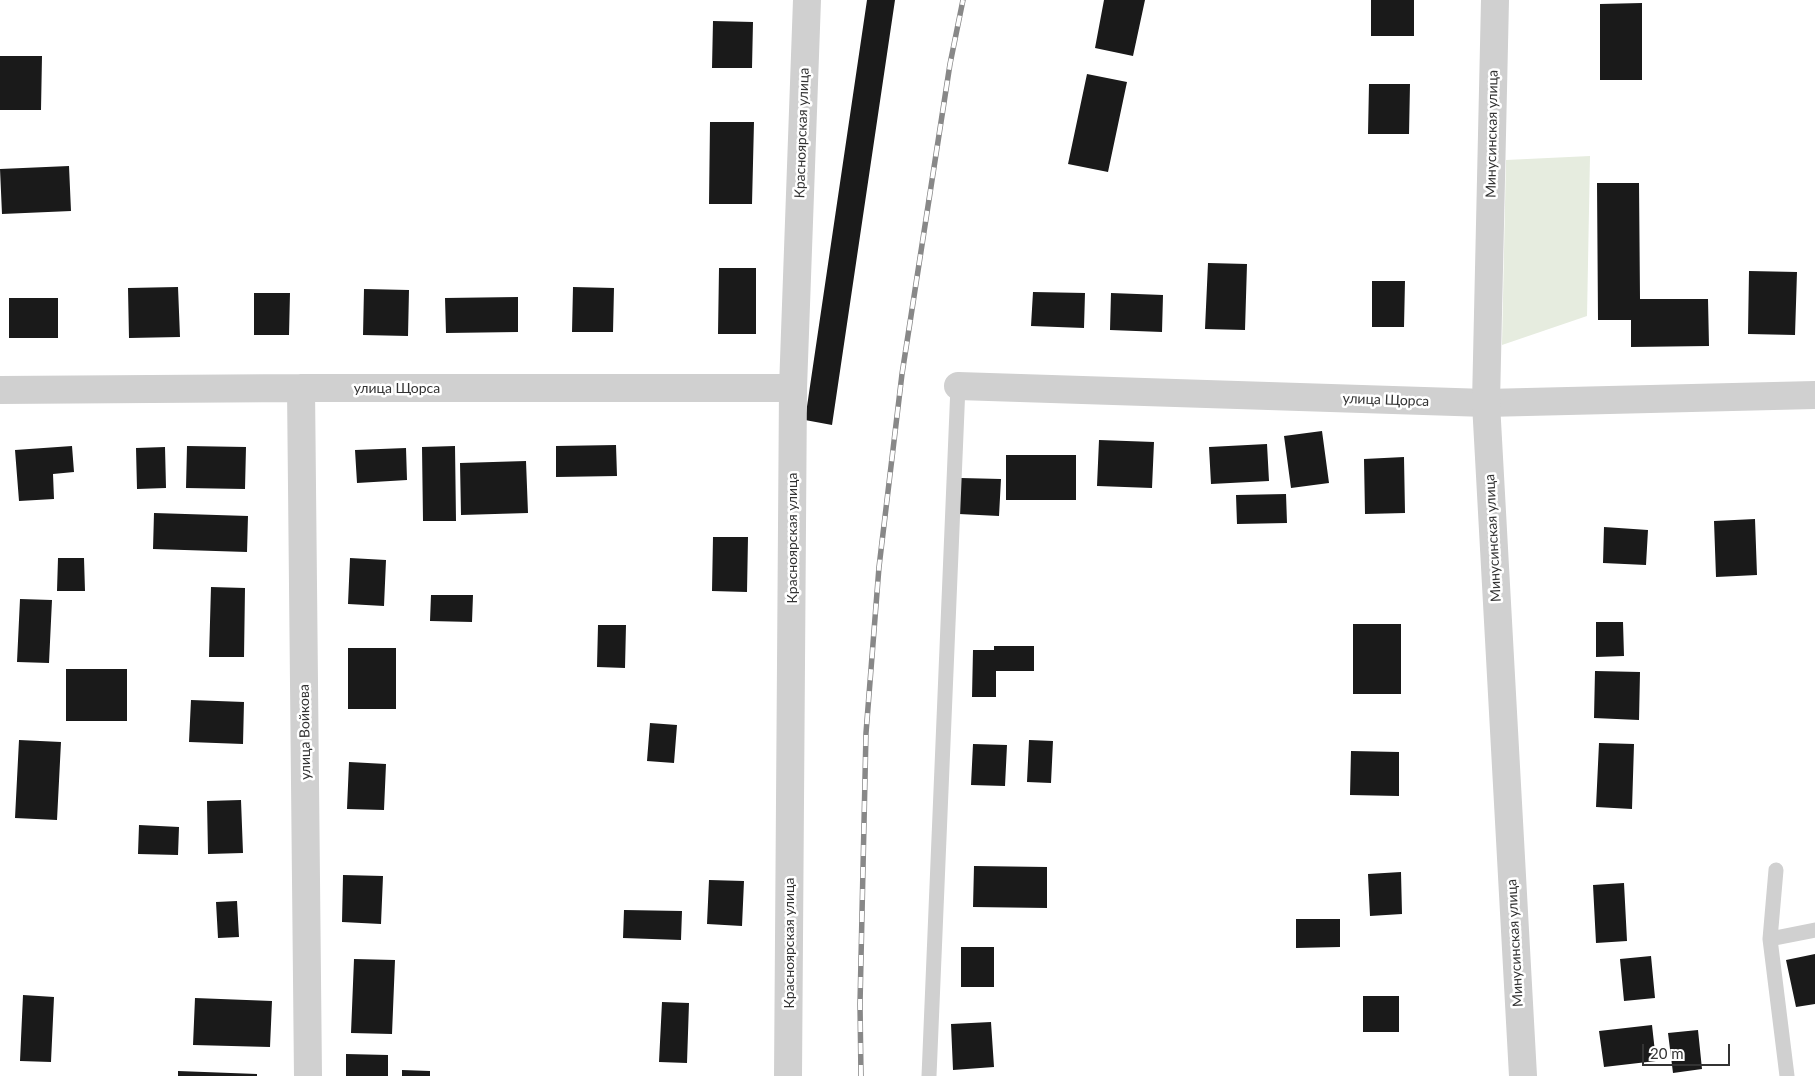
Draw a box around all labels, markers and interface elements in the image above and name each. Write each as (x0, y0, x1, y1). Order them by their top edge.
street label: Красноярская улица (791, 67, 813, 199)
street label: Минусинская улица (1482, 70, 1502, 198)
street label: улица Щорса (354, 380, 440, 396)
street label: улица Щорса (1342, 390, 1430, 410)
street label: Красноярская улица (784, 473, 800, 603)
street label: Минусинская улица (1481, 474, 1505, 602)
street label: улица Войкова (296, 684, 314, 780)
street label: Красноярская улица (781, 878, 797, 1008)
street label: Минусинская улица (1503, 879, 1527, 1007)
scale bar (1645, 1034, 1732, 1066)
text: 20 m (1650, 1044, 1684, 1062)

